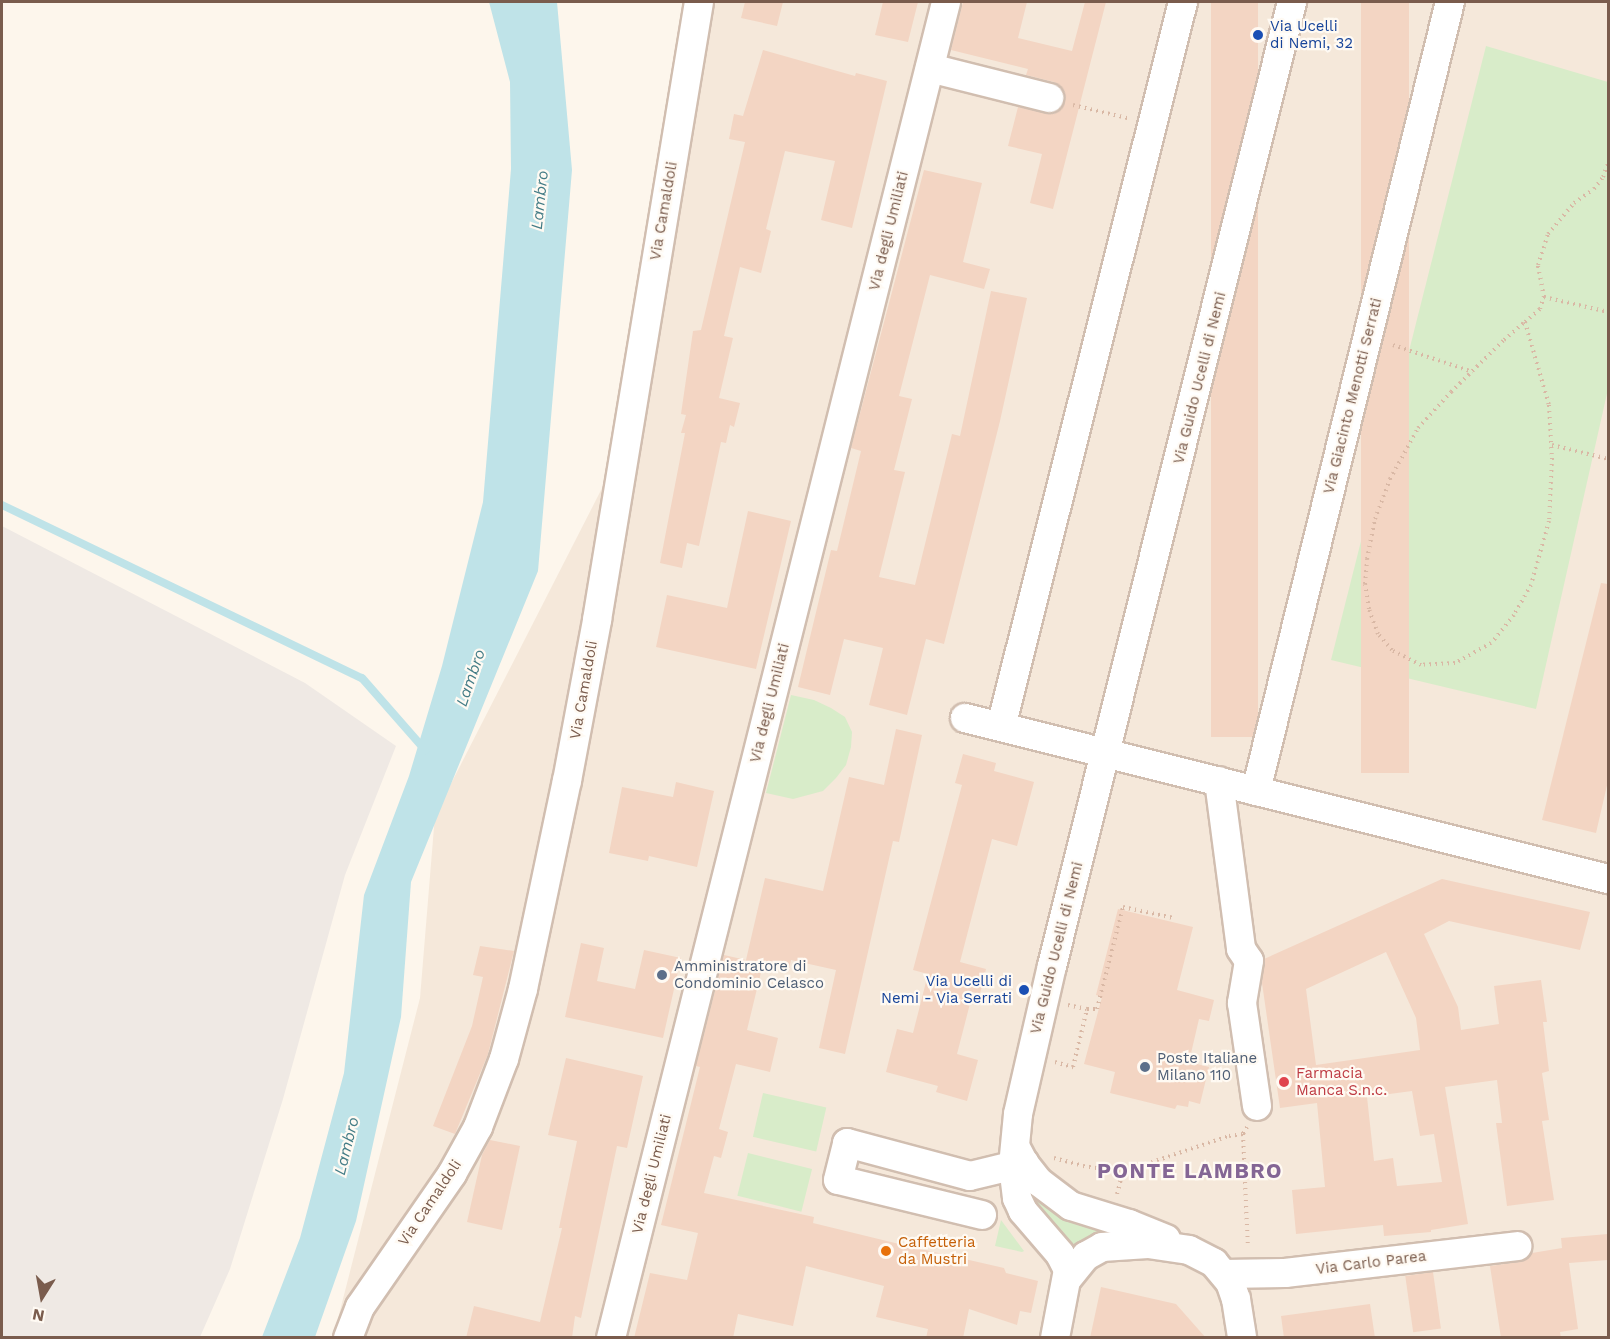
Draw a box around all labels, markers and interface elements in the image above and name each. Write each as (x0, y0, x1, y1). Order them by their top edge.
place label: Via Ucelli di Nemi, 32 (1270, 17, 1353, 52)
marker: Via Ucelli di Nemi, 32 (1251, 28, 1265, 42)
street label: Via Camaldoli (646, 160, 682, 262)
street label: Via degli Umiliati (865, 169, 913, 293)
water label: Lambro (527, 170, 553, 230)
street label: Via Guido Ucelli di Nemi (1170, 290, 1230, 466)
street label: Via Giacinto Menotti Serrati (1320, 296, 1386, 496)
street label: Via Camaldoli (566, 639, 602, 741)
street label: Via degli Umiliati (746, 641, 794, 765)
water label: Lambro (452, 647, 490, 709)
street label: Via Guido Ucelli di Nemi (1027, 860, 1087, 1036)
place label: Amministratore di Condominio Celasco (674, 957, 824, 992)
marker: Amministratore di Condominio Celasco (655, 968, 669, 982)
place label: Via Ucelli di Nemi - Via Serrati (880, 972, 1012, 1007)
marker: Via Ucelli di Nemi - Via Serrati (1017, 983, 1031, 997)
place label: Poste Italiane Milano 110 (1157, 1049, 1257, 1084)
marker: Poste Italiane Milano 110 (1138, 1060, 1152, 1074)
place label: Farmacia Manca S.n.c. (1296, 1064, 1387, 1099)
marker: Farmacia Manca S.n.c. (1277, 1075, 1291, 1089)
street label: Via degli Umiliati (628, 1112, 676, 1236)
water label: Lambro (331, 1115, 363, 1177)
street label: Via Camaldoli (394, 1156, 466, 1250)
district label: PONTE LAMBRO (1097, 1158, 1283, 1184)
place label: Caffetteria da Mustri (898, 1233, 976, 1268)
marker: Caffetteria da Mustri (879, 1244, 893, 1258)
street label: Via Carlo Parea (1315, 1247, 1427, 1279)
north arrow (12, 1267, 72, 1327)
text: N (31, 1305, 46, 1326)

